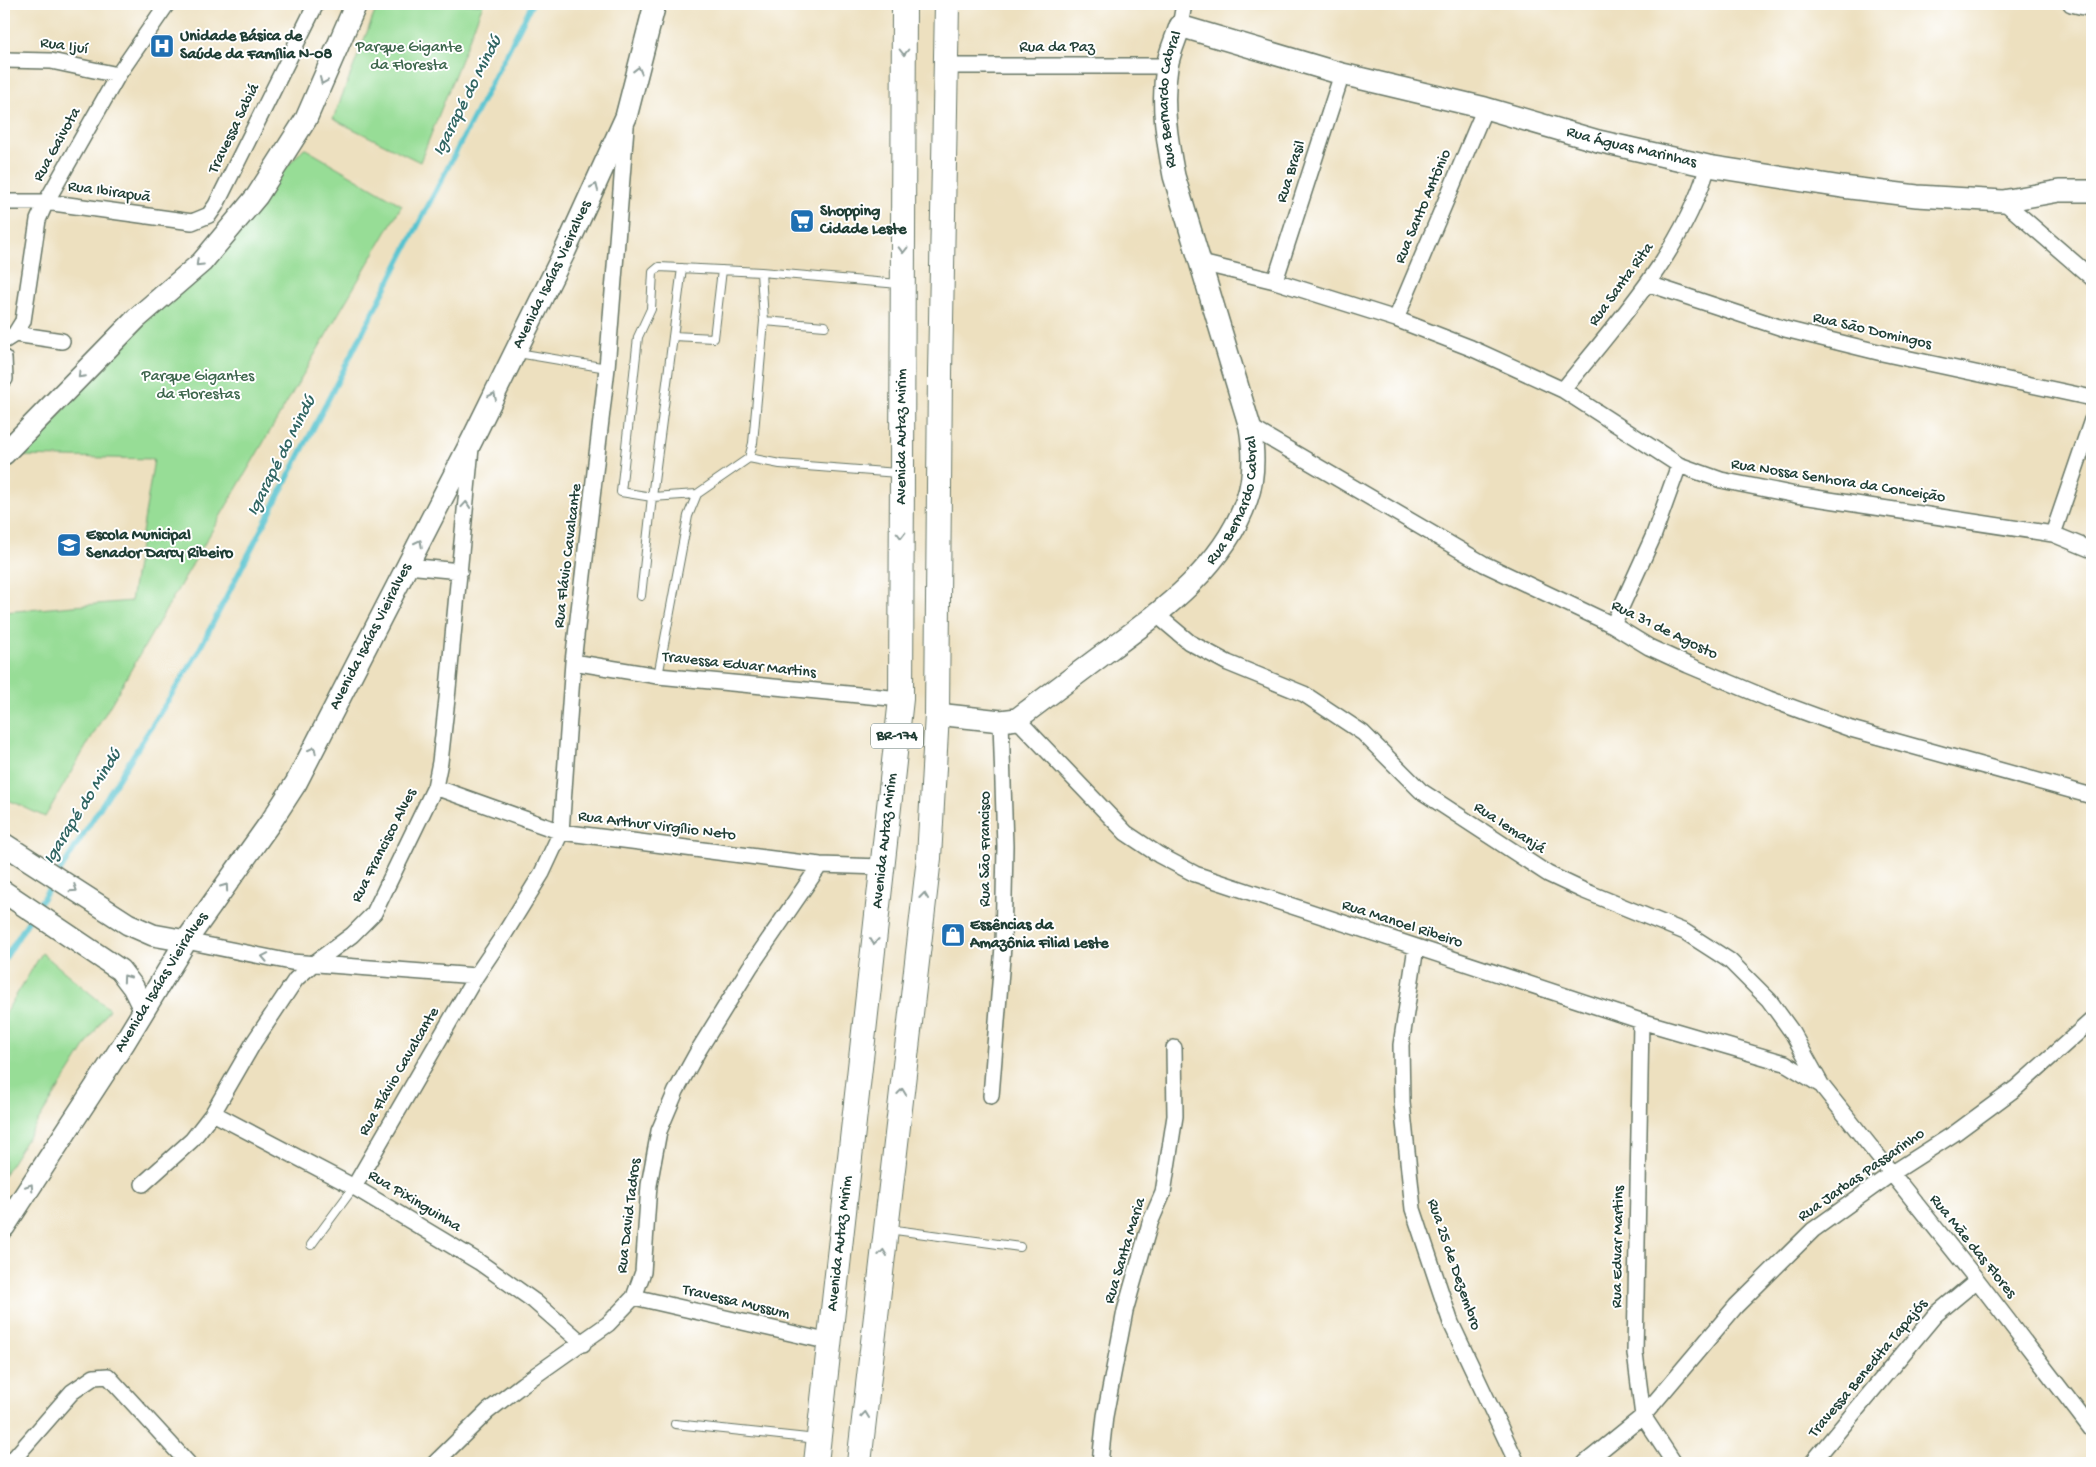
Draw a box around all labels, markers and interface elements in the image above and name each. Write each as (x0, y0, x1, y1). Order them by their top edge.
place label: Unidade Básica de Saúde da Família N-08 (180, 28, 332, 65)
street label: Rua Bernardo Cabral (1155, 28, 1187, 170)
water label: Igarapé do Mindú (429, 31, 508, 159)
hospital icon: Unidade Básica de Saúde da Família N-08 (149, 33, 175, 59)
street label: Rua Ijuí (39, 34, 90, 60)
park label: Parque Gigante da Floresta (355, 39, 463, 76)
street label: Rua da Paz (1019, 39, 1096, 58)
one-way arrow (899, 49, 909, 57)
one-way arrow (632, 65, 643, 74)
one-way arrow (318, 76, 329, 85)
street label: Travessa Sabiá (205, 80, 265, 178)
street label: Rua Gaivota (30, 104, 87, 185)
street label: Rua Águas Marinhas (1564, 123, 1699, 173)
street label: Rua Brasil (1273, 139, 1311, 205)
street label: Rua Santo Antônio (1391, 147, 1457, 267)
street label: Rua Ibirapuã (67, 178, 153, 208)
one-way arrow (588, 183, 599, 192)
street label: Avenida Isaías Vieiralves (509, 197, 597, 352)
place label: Shopping Cidade Leste (819, 203, 907, 240)
supermarket icon: Shopping Cidade Leste (789, 208, 815, 234)
street label: Rua Santa Rita (1585, 238, 1659, 331)
one-way arrow (898, 246, 908, 254)
one-way arrow (196, 257, 205, 266)
street label: Rua São Domingos (1811, 309, 1934, 355)
park label: Parque Gigantes da Florestas (141, 368, 255, 405)
street label: Avenida Autaz Mirim (892, 368, 912, 505)
one-way arrow (78, 369, 87, 378)
water label: Igarapé do Mindú (243, 391, 322, 519)
one-way arrow (487, 392, 498, 401)
street label: Rua Bernardo Cabral (1202, 435, 1263, 569)
street label: Rua Nossa Senhora da Conceição (1729, 456, 1947, 508)
street label: Rua Flávio Cavalcante (551, 482, 587, 629)
one-way arrow (460, 501, 471, 509)
place label: Escola Municipal Senador Darcy Ribeiro (86, 527, 234, 564)
school or university icon: Escola Municipal Senador Darcy Ribeiro (56, 532, 82, 558)
one-way arrow (896, 532, 906, 539)
one-way arrow (413, 540, 423, 549)
street label: Avenida Isaías Vieiralves (326, 559, 417, 713)
street label: Rua 31 de Agosto (1608, 597, 1720, 665)
street label: Travessa Edvar Martins (660, 648, 818, 684)
road number: BR-174 (871, 724, 923, 748)
water label: Igarapé do Mindú (39, 744, 128, 868)
one-way arrow (307, 747, 317, 756)
street label: Avenida Autaz Mirim (868, 771, 902, 910)
street label: Rua Francisco Alves (348, 785, 422, 906)
street label: Rua São Francisco (977, 791, 996, 907)
street label: Rua Iemanjá (1469, 799, 1550, 860)
street label: Rua Arthur Virgílio Neto (577, 808, 737, 846)
one-way arrow (69, 883, 78, 893)
one-way arrow (219, 883, 228, 893)
one-way arrow (918, 891, 929, 899)
street label: Rua Manoel Ribeiro (1339, 896, 1465, 954)
street label: Avenida Isaías Vieiralves (111, 908, 213, 1056)
place label: Essências da Amazônia Filial Leste (969, 917, 1109, 954)
shop icon: Essências da Amazônia Filial Leste (940, 922, 966, 948)
one-way arrow (869, 937, 880, 945)
one-way arrow (260, 952, 269, 962)
one-way arrow (123, 974, 132, 984)
street label: Rua Flávio Cavalcante (355, 1004, 445, 1140)
one-way arrow (896, 1088, 907, 1096)
street label: Rua Jarbas Passarinho (1795, 1125, 1929, 1227)
street label: Rua David Tadros (614, 1156, 647, 1275)
street label: Rua Pixinguinha (364, 1167, 465, 1238)
street label: Avenida Autaz Mirim (823, 1174, 857, 1312)
one-way arrow (24, 1183, 34, 1192)
street label: Rua Edvar Martins (1608, 1185, 1630, 1308)
street label: Rua Mãe das Flores (1924, 1191, 2020, 1304)
street label: Rua Santa Maria (1101, 1195, 1151, 1306)
street label: Rua 25 de Dezembro (1422, 1197, 1484, 1333)
one-way arrow (877, 1249, 888, 1257)
street label: Travessa Mussum (679, 1281, 792, 1325)
street label: Travessa Benedita Tapajós (1805, 1295, 1933, 1443)
one-way arrow (859, 1411, 870, 1419)

